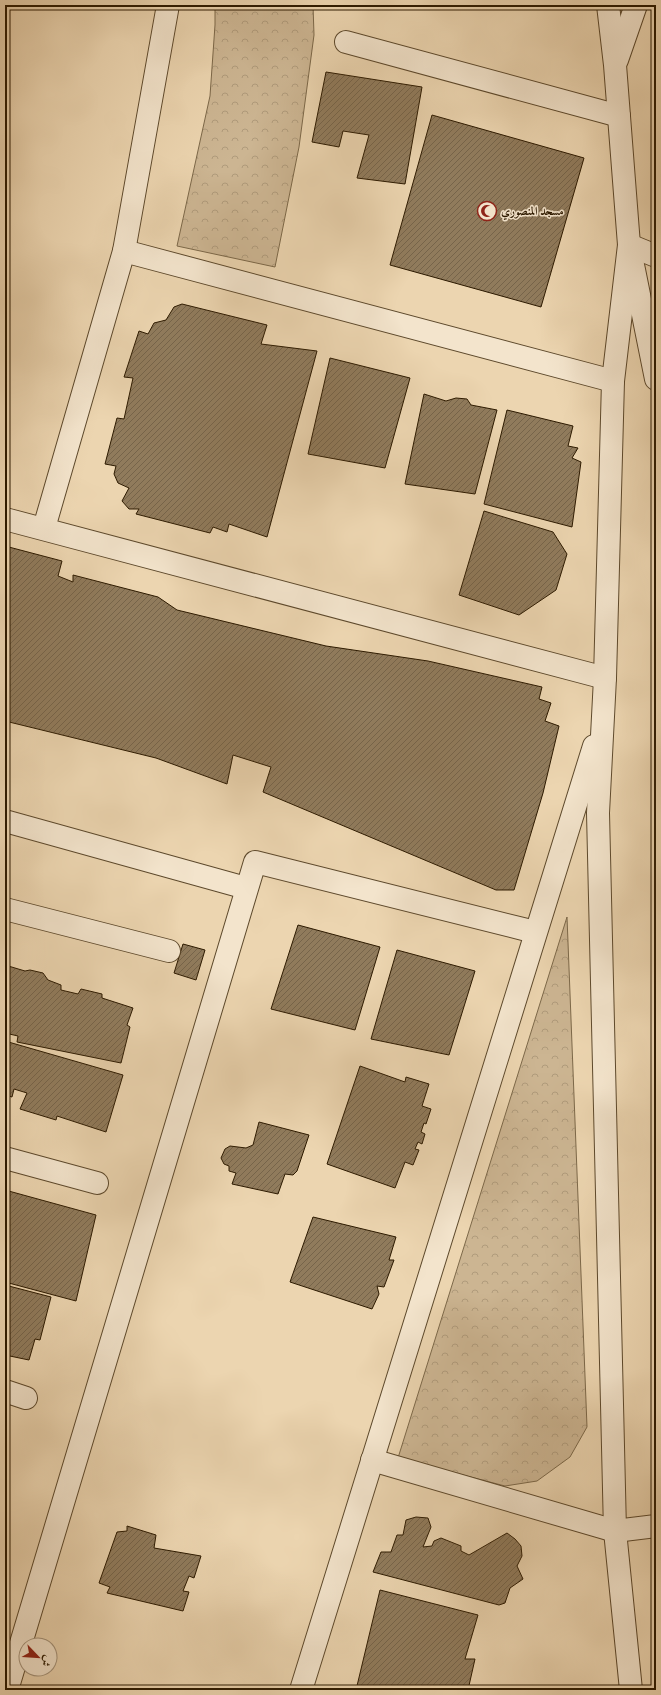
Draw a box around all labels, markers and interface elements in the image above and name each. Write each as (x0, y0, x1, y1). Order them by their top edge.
mosque icon: مسجد المنصوري (476, 200, 498, 222)
place label: مسجد المنصوري (501, 204, 564, 221)
north arrow (18, 1637, 58, 1677)
text: ش (38, 1653, 55, 1669)

